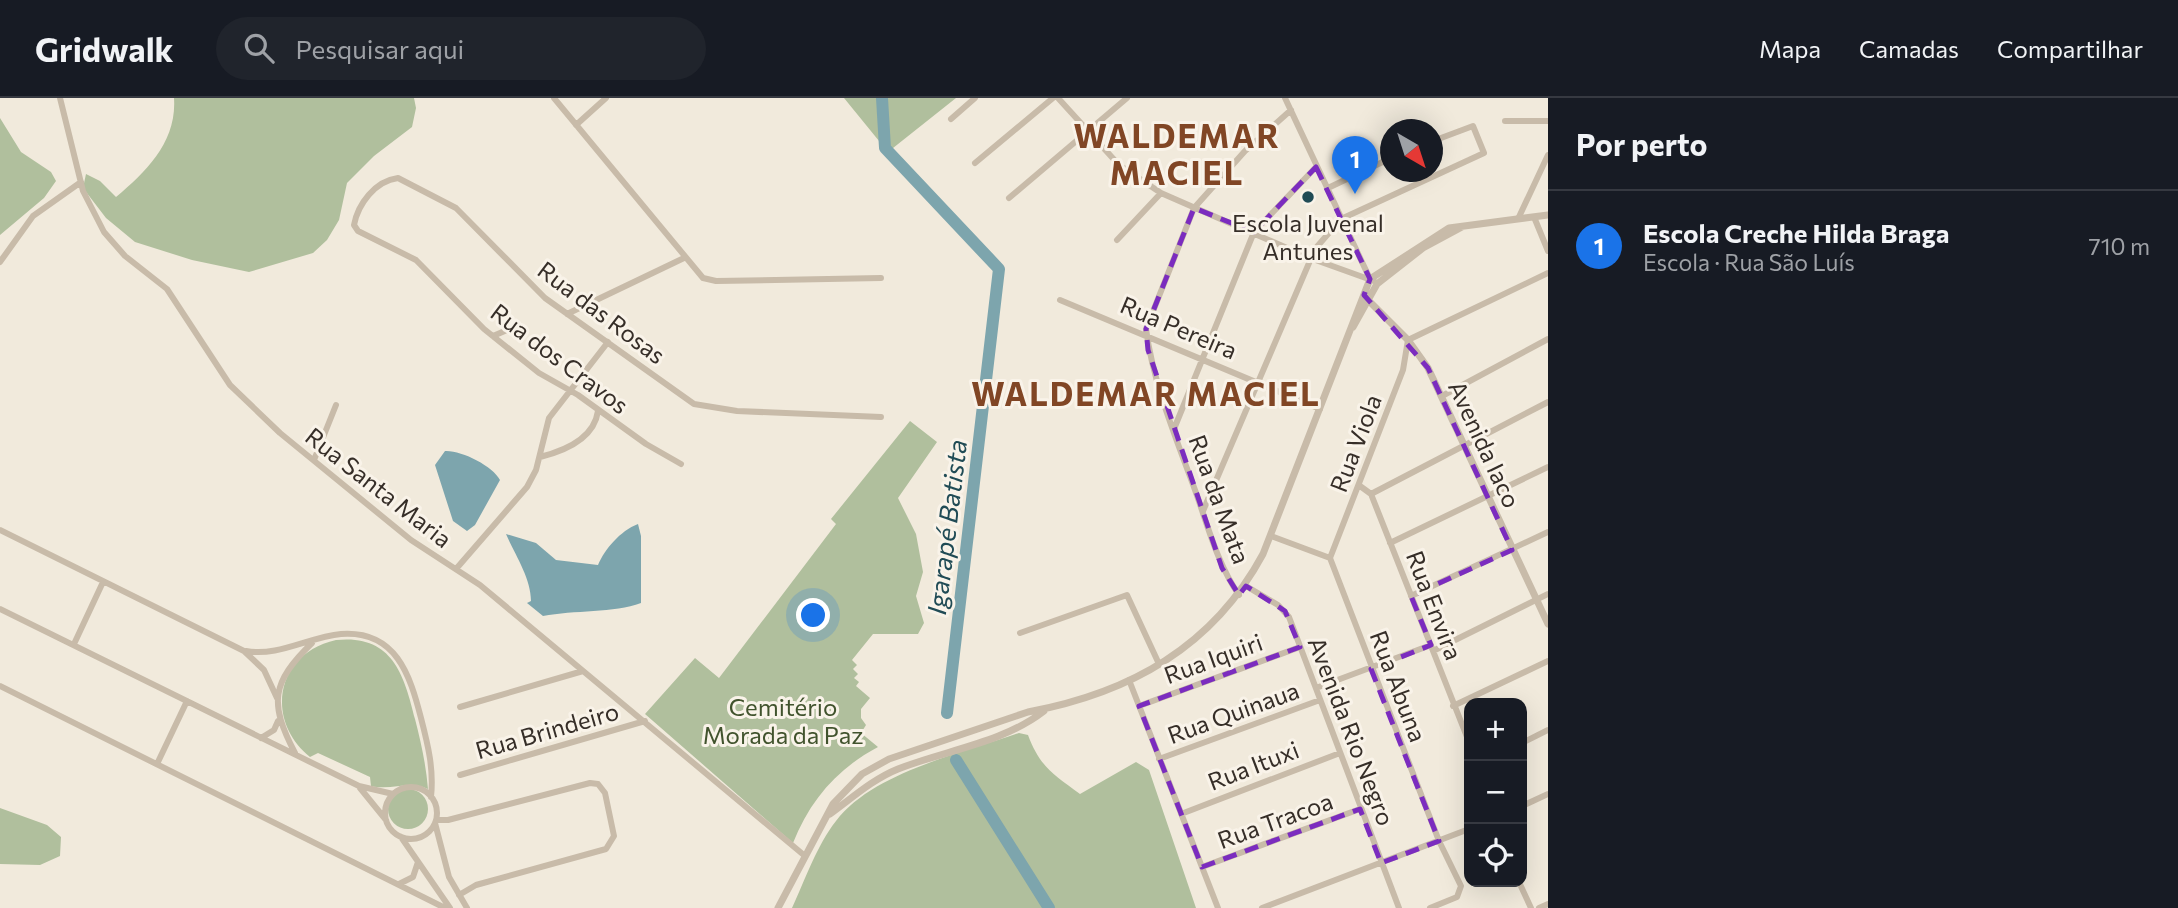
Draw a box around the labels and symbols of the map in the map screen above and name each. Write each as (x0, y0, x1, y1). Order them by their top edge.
district label: WALDEMAR MACIEL (1073, 115, 1281, 192)
north arrow (1380, 119, 1443, 182)
pin: 1 (1332, 136, 1378, 194)
marker: Escola Juvenal Antunes (1300, 189, 1316, 205)
place label: Escola Juvenal Antunes (1232, 208, 1384, 265)
street label: Rua das Rosas (532, 255, 672, 369)
street label: Rua Pereira (1116, 289, 1242, 365)
street label: Rua dos Cravos (485, 297, 635, 419)
district label: WALDEMAR MACIEL (971, 373, 1321, 413)
street label: Avenida Iaco (1443, 376, 1527, 512)
street label: Rua Viola (1323, 390, 1387, 496)
street label: Rua Santa Maria (300, 421, 458, 553)
street label: Rua da Mata (1183, 431, 1257, 567)
water label: Igarapé Batista (920, 438, 972, 616)
street label: Rua Envira (1401, 546, 1469, 664)
your location (796, 598, 830, 632)
street label: Rua Abuna (1365, 626, 1433, 746)
street label: Rua Iquiri (1160, 627, 1266, 689)
street label: Avenida Rio Negro (1303, 633, 1401, 829)
street label: Rua Quinaua (1163, 675, 1303, 749)
park label: Cemitério Morada da Paz (703, 692, 863, 749)
street label: Rua Brindeiro (472, 696, 622, 764)
street label: Rua Ituxi (1203, 734, 1303, 796)
street label: Rua Tracoa (1213, 786, 1337, 854)

